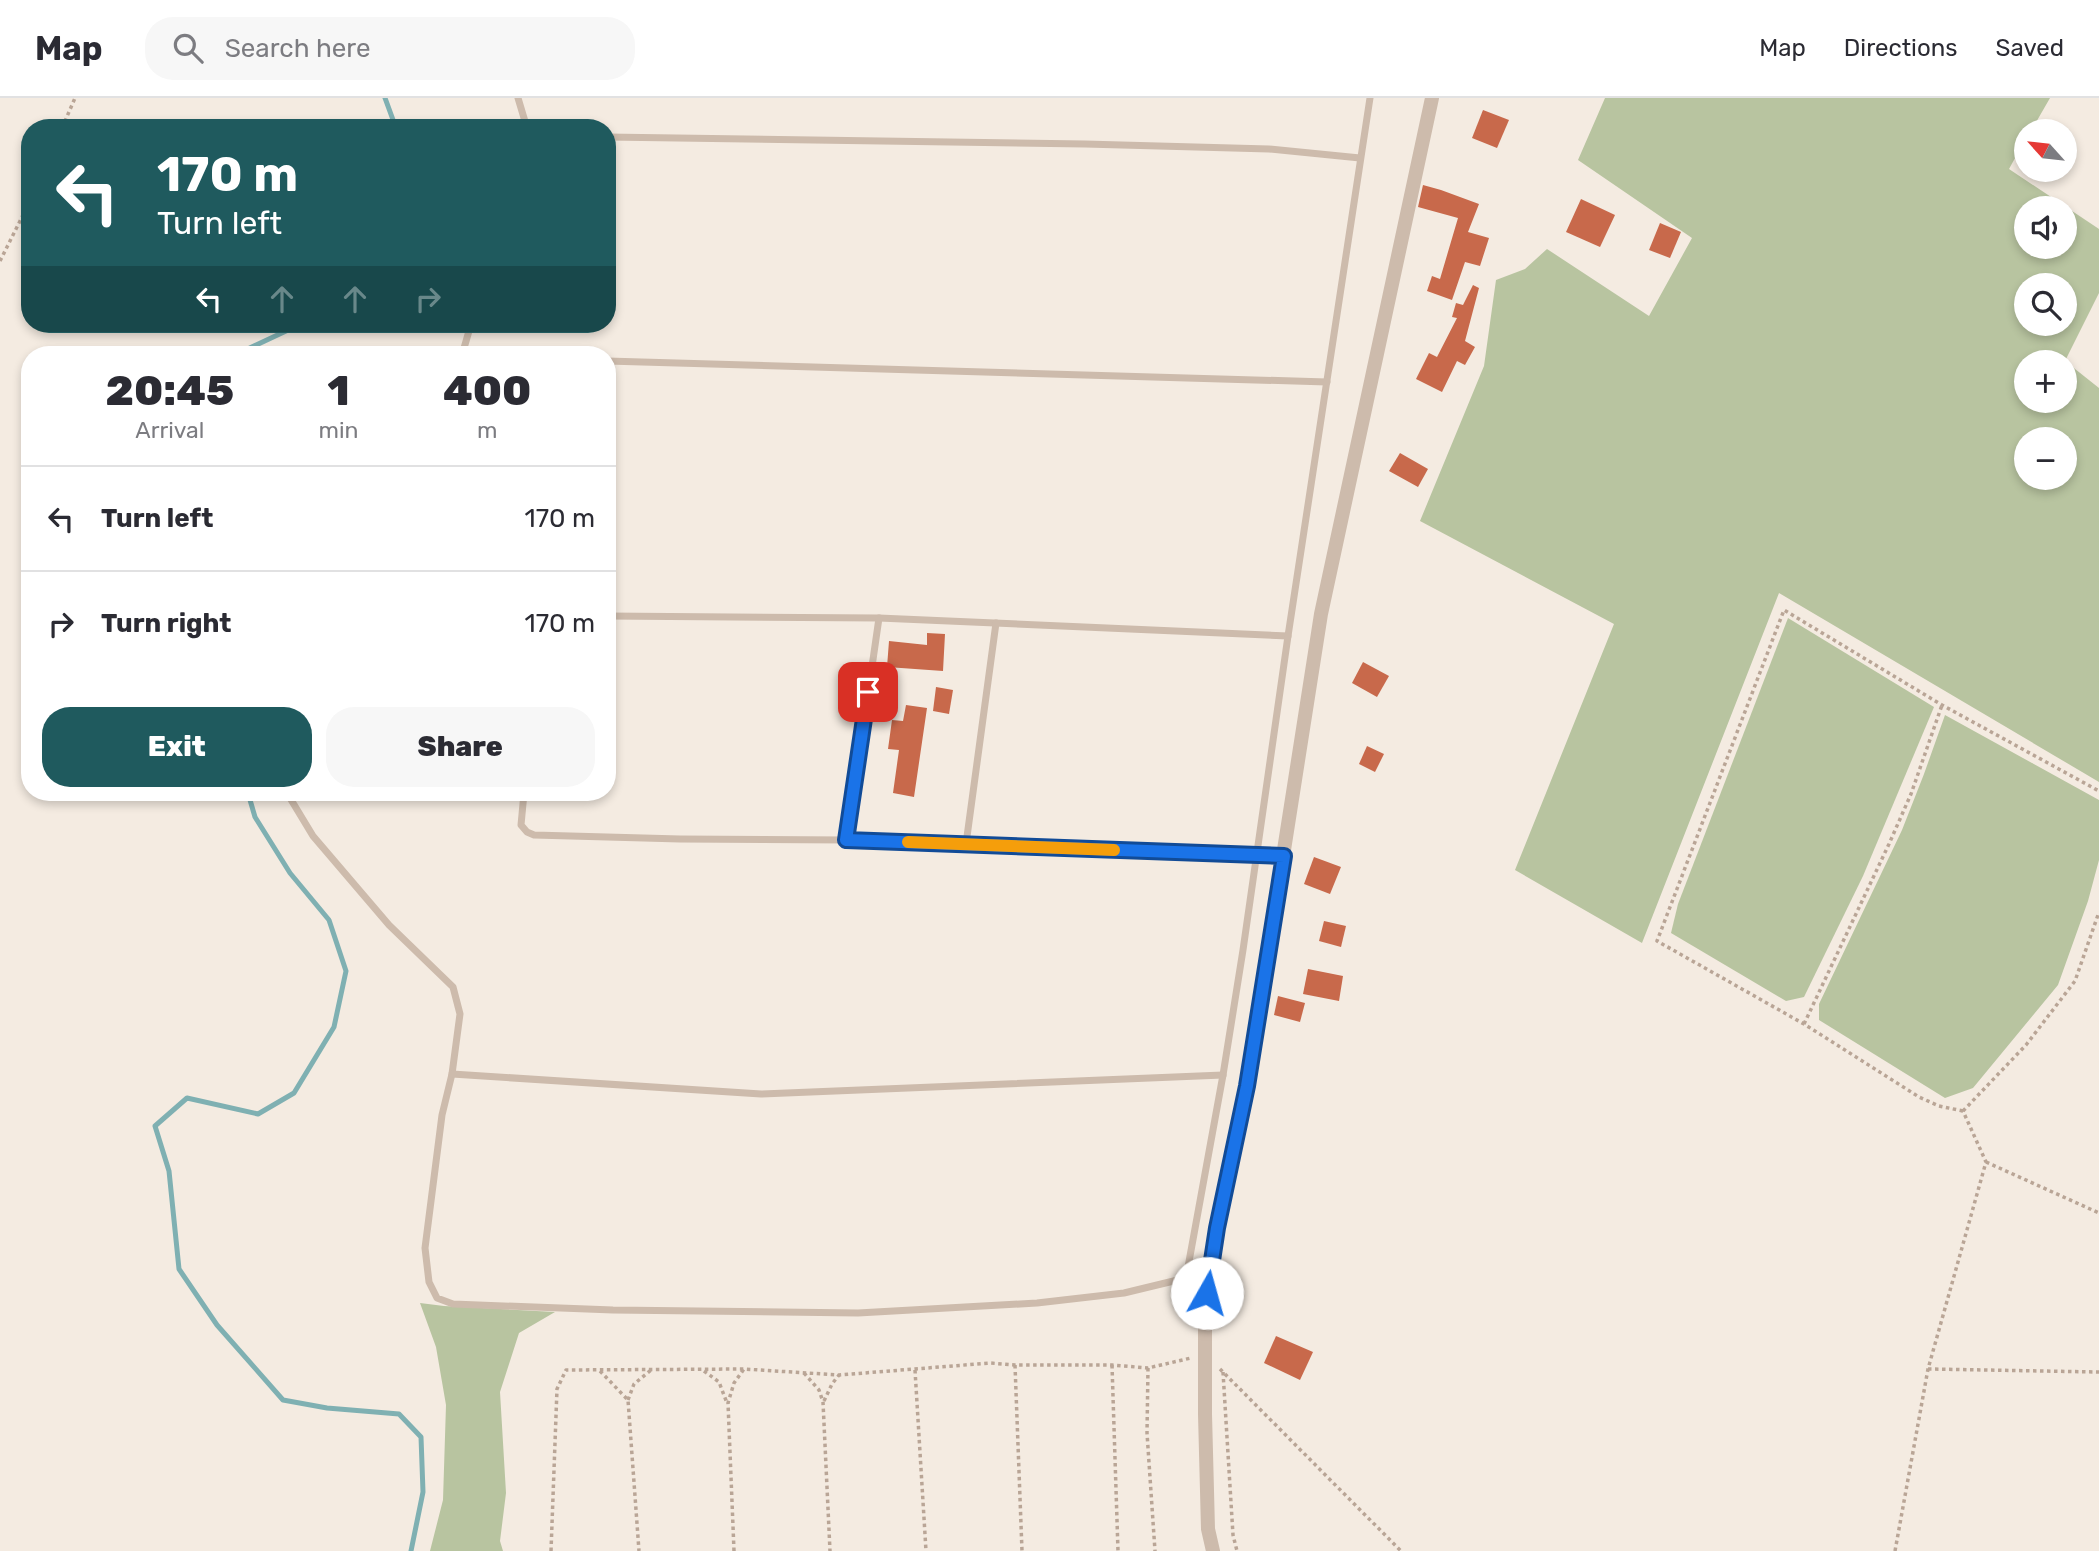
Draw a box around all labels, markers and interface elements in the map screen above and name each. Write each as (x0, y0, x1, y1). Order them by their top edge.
search box (145, 17, 635, 80)
text: Map (35, 29, 103, 68)
icon: search (169, 29, 207, 67)
text: Search here (225, 33, 370, 64)
text: Map (1759, 34, 1806, 62)
text: Directions (1844, 34, 1957, 62)
text: Saved (1995, 34, 2064, 62)
north arrow (2014, 119, 2077, 182)
map controls (2014, 119, 2077, 490)
text: 170 m (157, 145, 298, 203)
icon: left (42, 147, 133, 238)
button: sound (2014, 196, 2077, 259)
text: Turn left (157, 204, 282, 242)
button: search (2014, 273, 2077, 336)
icon: left (190, 280, 228, 318)
icon: ahead (263, 280, 301, 318)
icon: ahead (336, 280, 374, 318)
icon: right (409, 280, 447, 318)
button: + (2014, 350, 2077, 413)
text: 20:45 (106, 366, 234, 416)
text: 1 (327, 366, 350, 416)
text: 400 (443, 366, 531, 416)
text: Arrival (135, 416, 204, 444)
text: min (319, 416, 358, 444)
text: m (477, 416, 497, 444)
button: − (2014, 427, 2077, 490)
icon: left (42, 500, 80, 538)
text: Turn left (101, 503, 213, 534)
text: 170 m (525, 503, 595, 534)
icon: right (42, 605, 80, 643)
text: Turn right (101, 608, 231, 639)
text: 170 m (525, 608, 595, 639)
pin (838, 662, 898, 722)
icon: arrive (849, 673, 887, 711)
button: Exit (42, 707, 312, 787)
button: Share (326, 707, 595, 787)
position arrow (1170, 1256, 1244, 1330)

